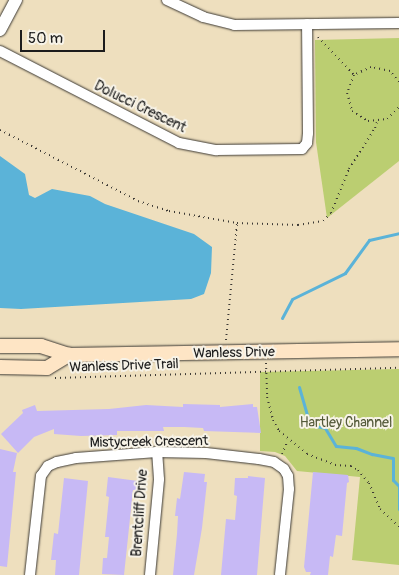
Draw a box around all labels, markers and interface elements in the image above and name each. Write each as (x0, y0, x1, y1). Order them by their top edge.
scale bar (22, 20, 108, 52)
text: 50 m (28, 29, 63, 48)
street label: Dolucci Crescent (91, 78, 189, 136)
street label: Wanless Drive (193, 344, 275, 362)
street label: Wanless Drive Trail (69, 356, 179, 376)
park label: Hartley Channel (300, 415, 392, 431)
street label: Mistycreek Crescent (90, 433, 208, 451)
street label: Brentcliff Drive (129, 469, 151, 557)

